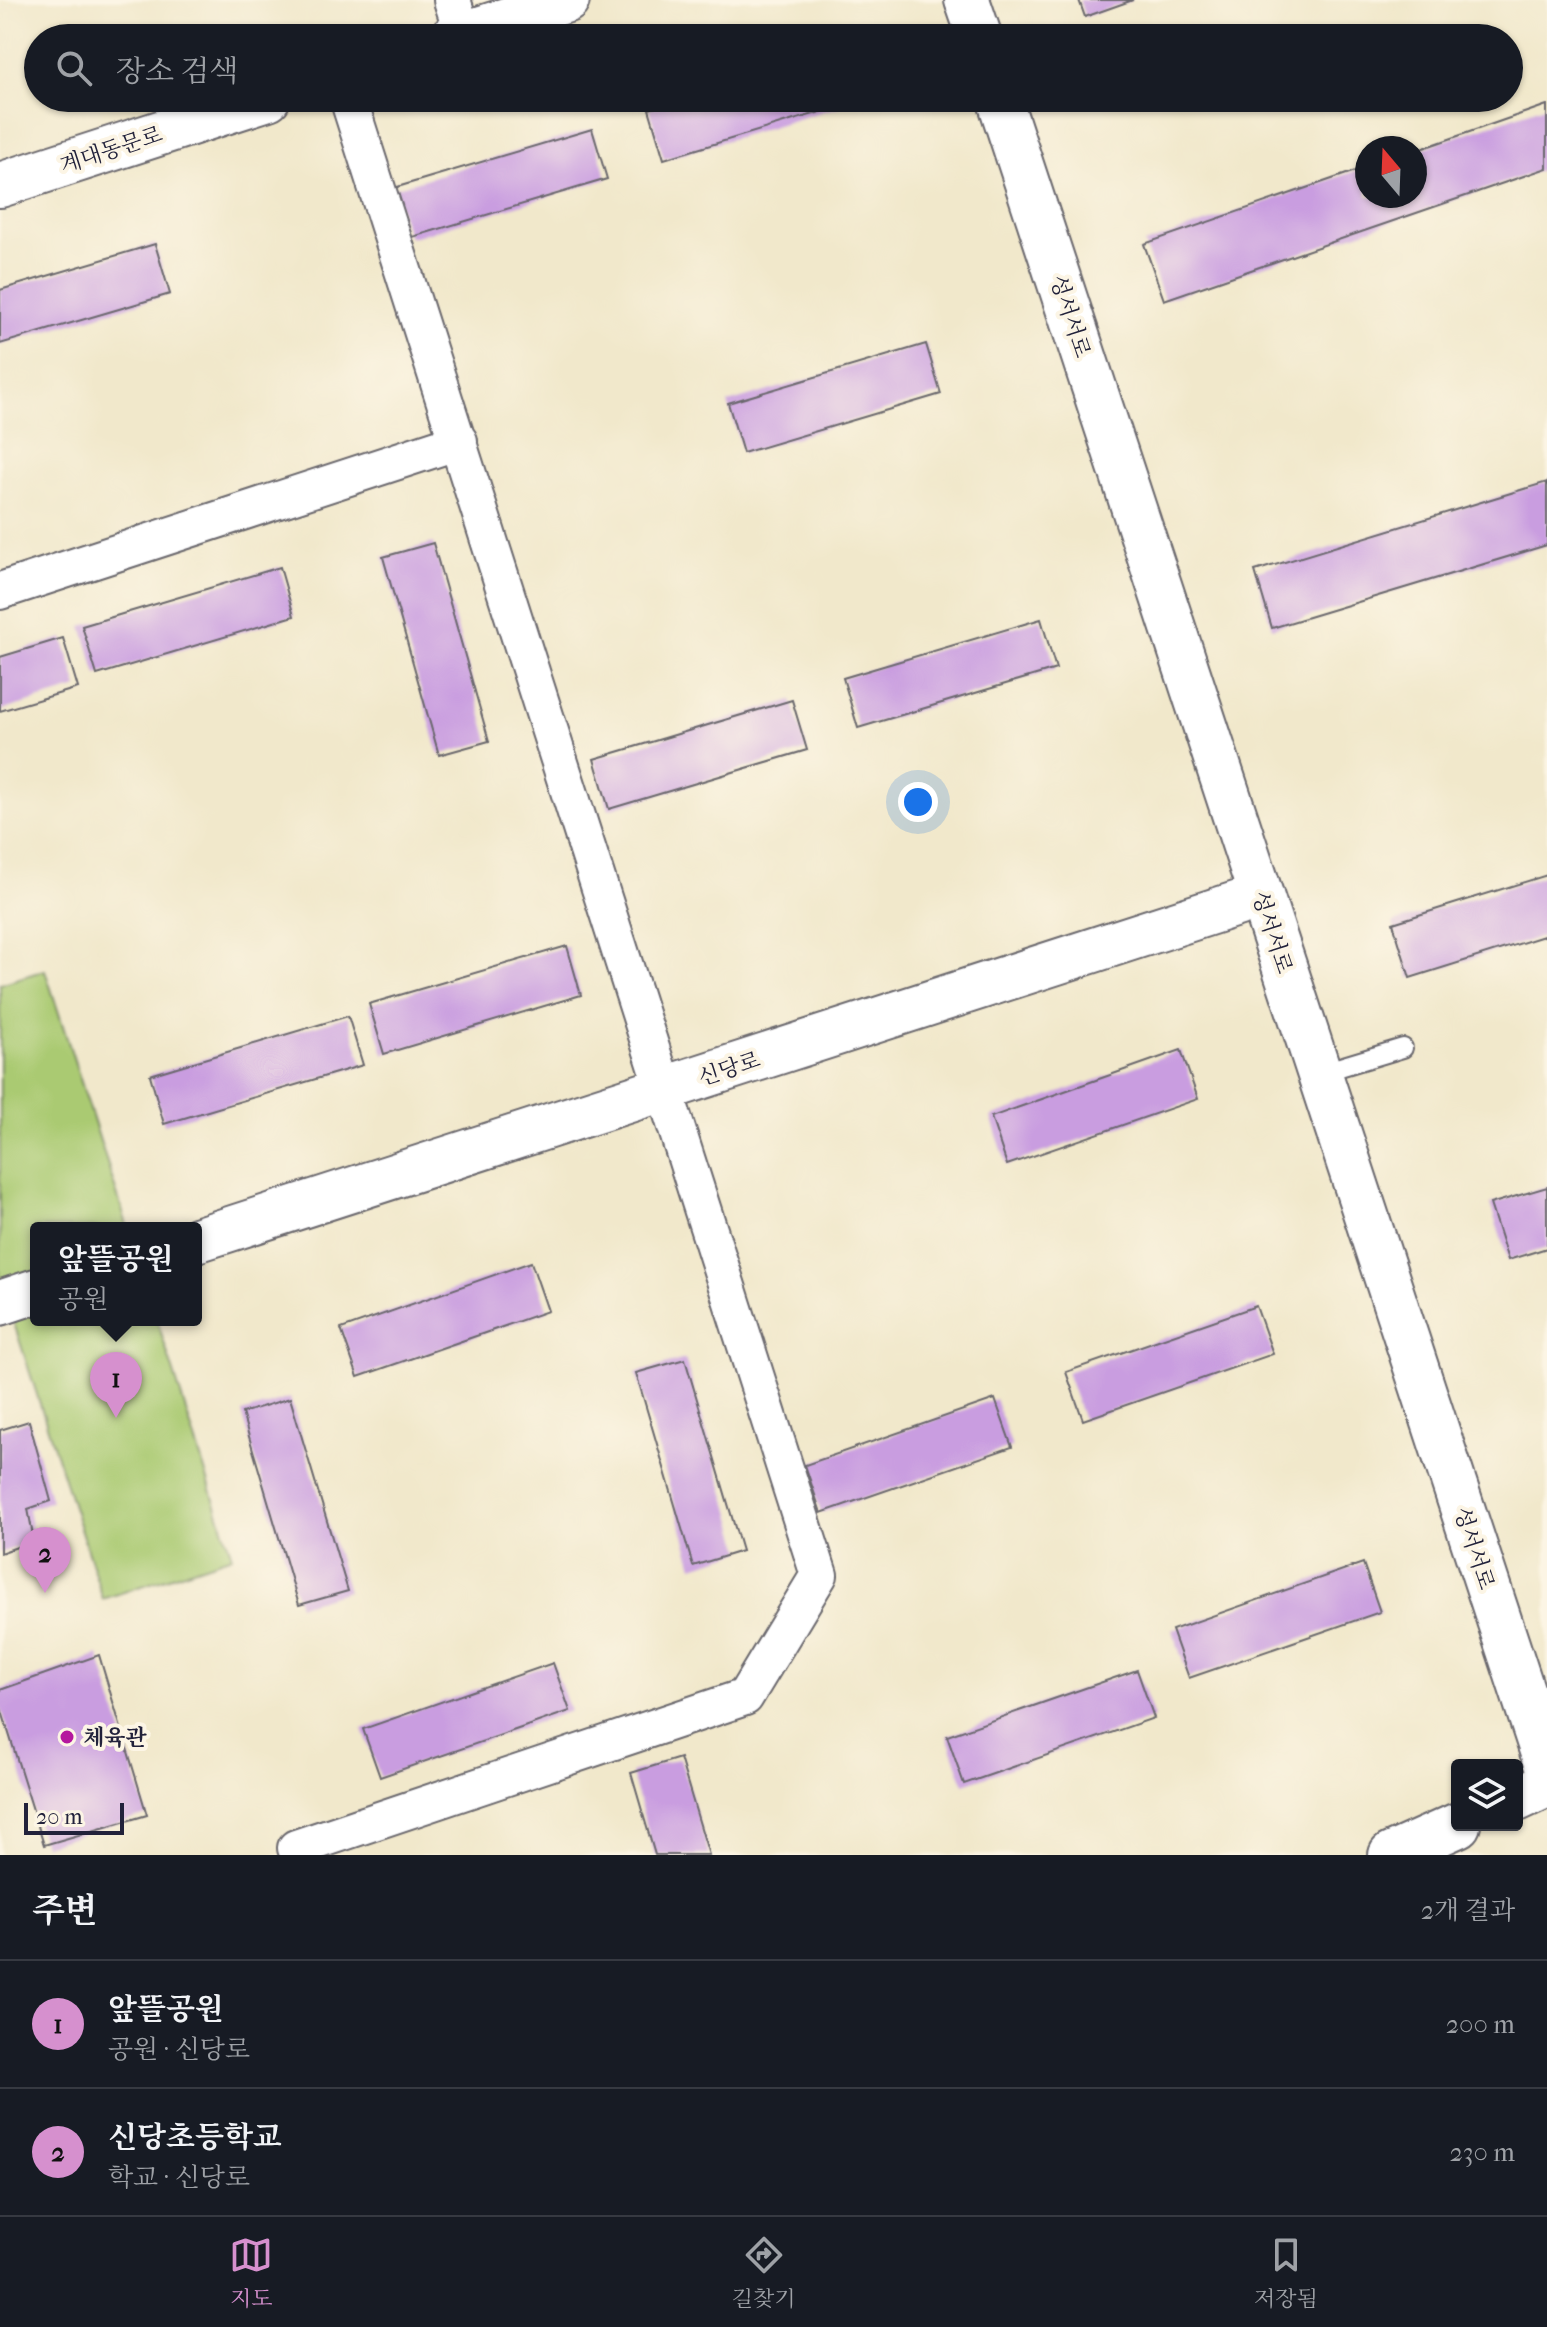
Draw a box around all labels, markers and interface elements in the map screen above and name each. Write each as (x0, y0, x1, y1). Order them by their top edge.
search box (24, 24, 1523, 112)
icon: search (52, 46, 96, 90)
text: 장소 검색 (116, 54, 238, 89)
street label: 계대동문로 (57, 121, 166, 179)
north arrow (1355, 136, 1427, 208)
street label: 성서서로 (1045, 272, 1096, 361)
your location (898, 782, 938, 822)
street label: 성서서로 (1247, 888, 1298, 977)
street label: 신당로 (695, 1047, 764, 1091)
popup (30, 1222, 202, 1326)
text: 앞뜰공원 (58, 1242, 174, 1277)
text: 공원 (58, 1284, 108, 1315)
pin: 1 (90, 1352, 142, 1418)
street label: 성서서로 (1449, 1504, 1500, 1593)
pin: 2 (19, 1527, 71, 1593)
place label: 체육관 (83, 1725, 148, 1751)
marker: 체육관 (58, 1728, 76, 1746)
map controls (1451, 1759, 1523, 1831)
button: layers (1451, 1759, 1523, 1831)
scale bar (24, 1799, 124, 1835)
text: 20 m (36, 1804, 82, 1830)
text: 주변 (32, 1891, 98, 1931)
text: 2개 결과 (1421, 1895, 1515, 1926)
text: 앞뜰공원 (108, 1992, 224, 2027)
text: 1 (53, 2009, 63, 2040)
text: 200 m (1446, 2009, 1515, 2040)
text: 공원 · 신당로 (108, 2034, 250, 2065)
text: 신당초등학교 (108, 2120, 282, 2155)
text: 2 (51, 2137, 65, 2168)
text: 230 m (1449, 2137, 1515, 2168)
text: 학교 · 신당로 (108, 2162, 250, 2193)
tab: 지도 (229, 2233, 273, 2312)
tab: 길찾기 (732, 2233, 795, 2312)
tab: 저장됨 (1254, 2233, 1318, 2312)

